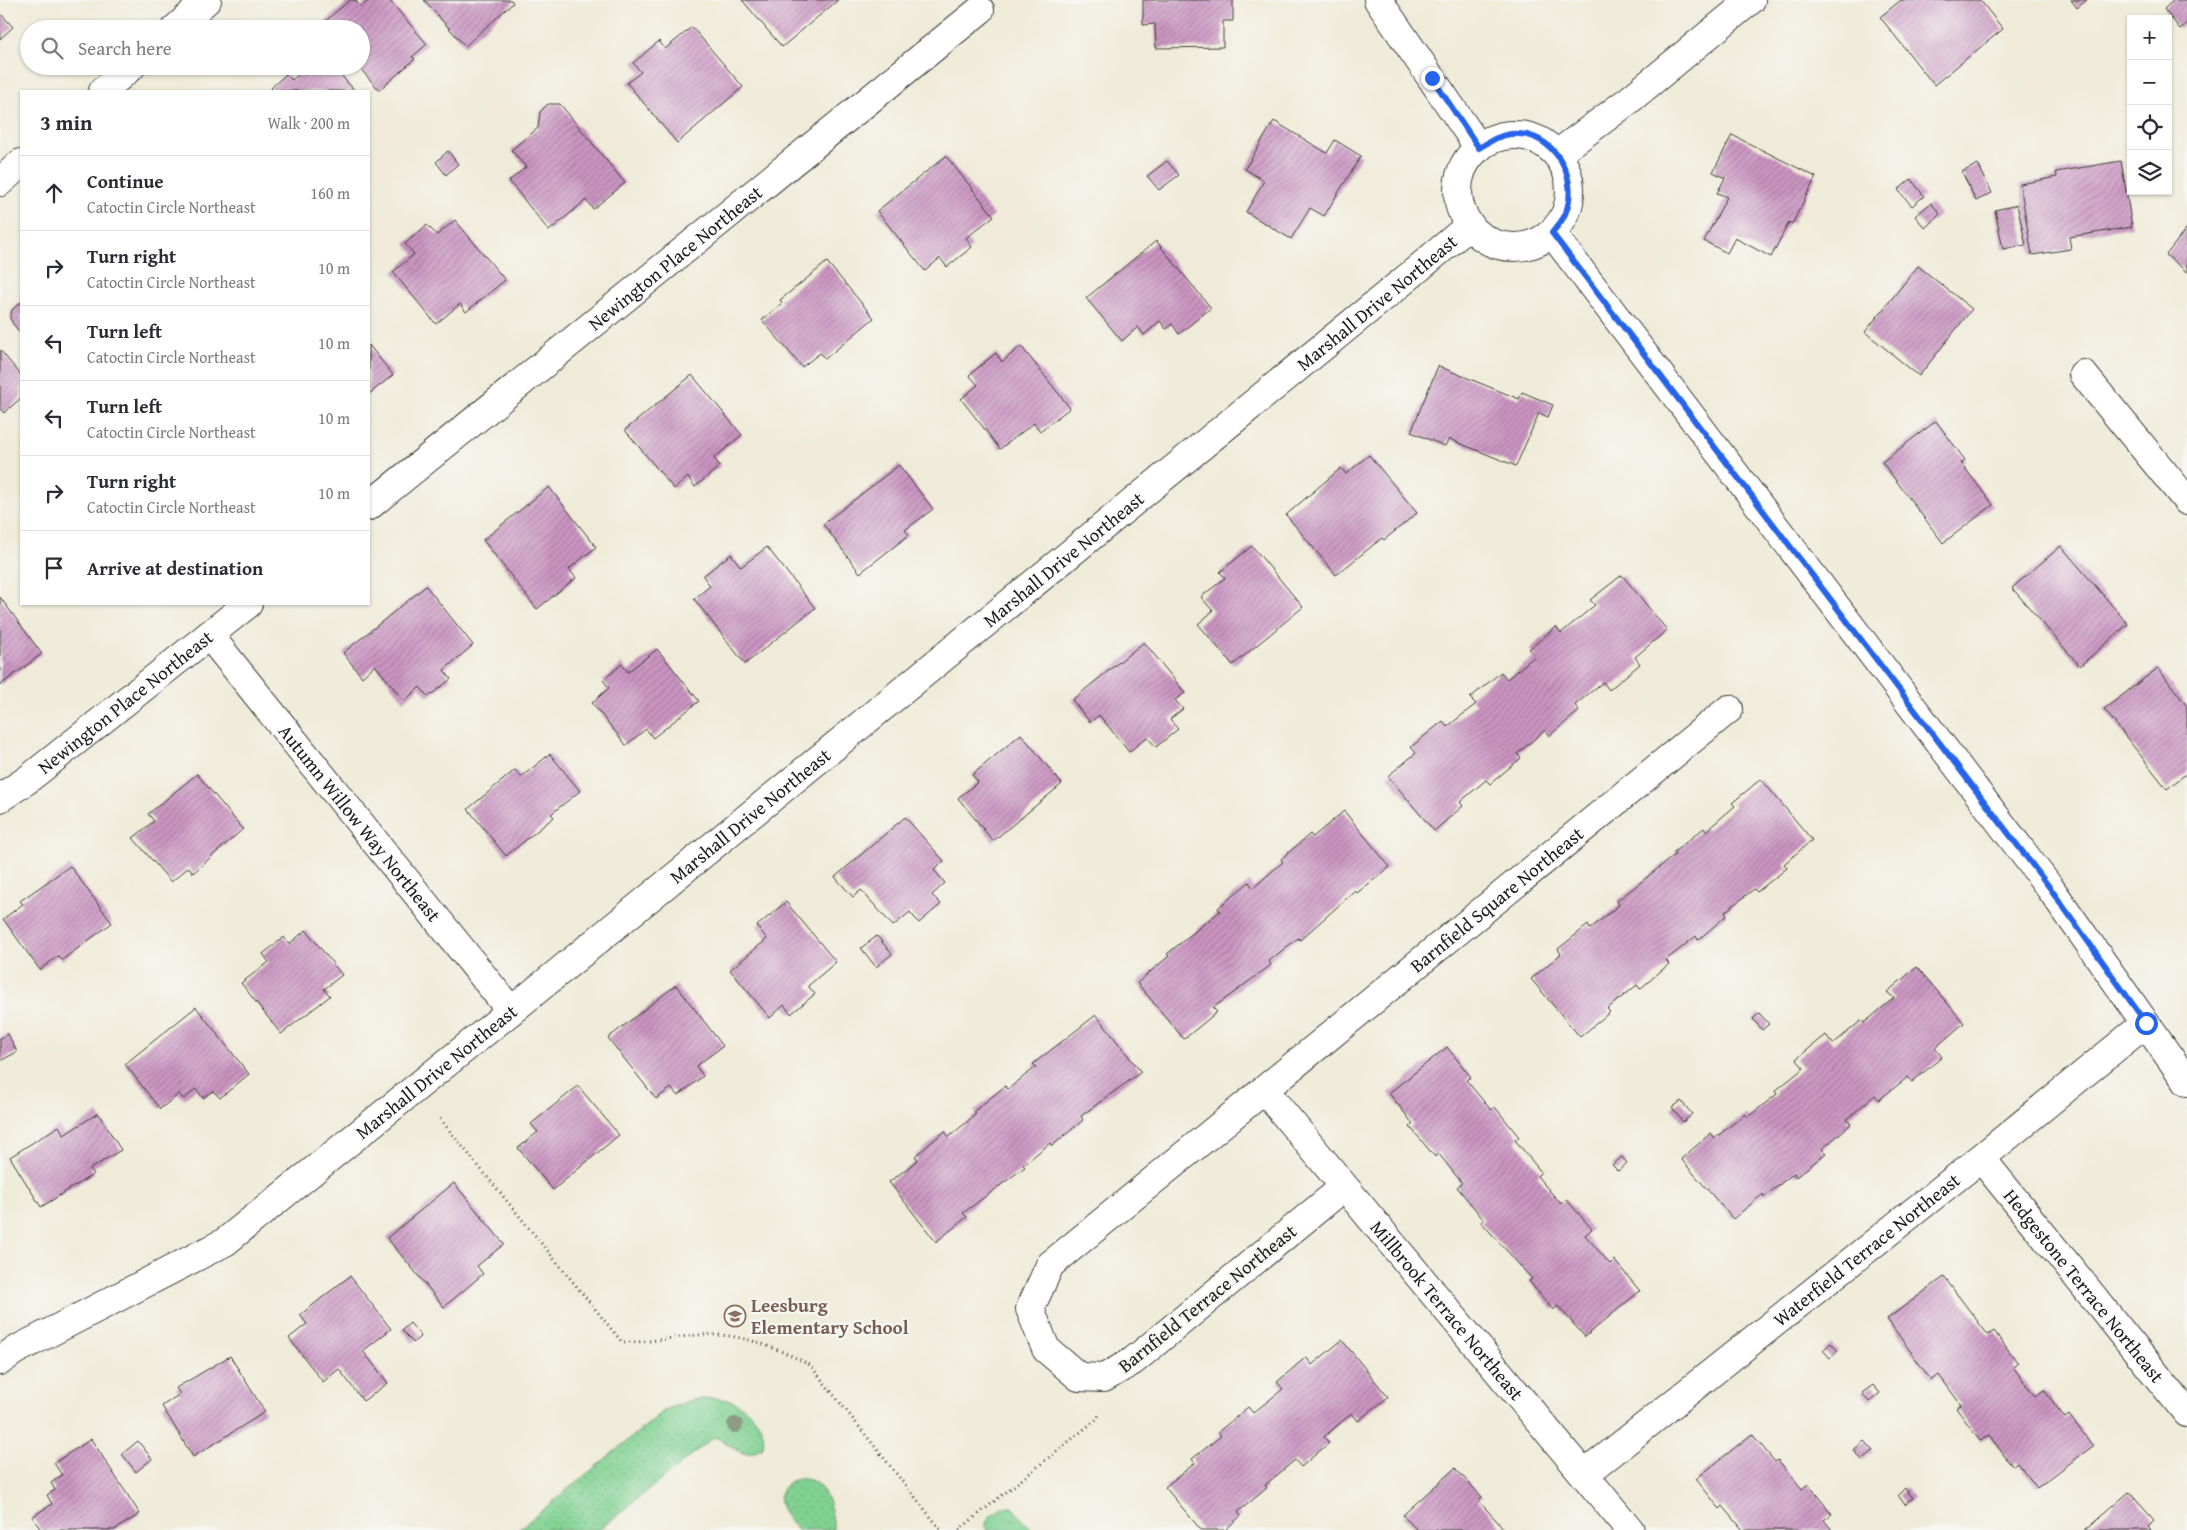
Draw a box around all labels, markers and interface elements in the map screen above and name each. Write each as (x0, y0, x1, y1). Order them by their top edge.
map controls (2127, 15, 2172, 195)
button: + (2127, 15, 2172, 60)
search box (20, 20, 370, 75)
icon: search (38, 34, 66, 62)
text: Search here (78, 34, 172, 62)
button: − (2127, 60, 2172, 105)
route end (1421, 67, 1444, 90)
button: locate (2127, 105, 2172, 150)
text: 3 min (40, 107, 92, 138)
text: Walk · 200 m (267, 111, 350, 135)
button: layers (2127, 150, 2172, 195)
text: Continue (87, 167, 164, 195)
street label: Newington Place Northeast (582, 178, 768, 337)
icon: ahead (40, 179, 68, 207)
text: 160 m (310, 181, 350, 205)
text: Catoctin Circle Northeast (87, 195, 256, 219)
street label: Marshall Drive Northeast (1290, 228, 1463, 377)
text: Turn right (87, 242, 176, 270)
icon: right (40, 254, 68, 282)
text: 10 m (318, 256, 350, 280)
text: Catoctin Circle Northeast (87, 270, 256, 294)
text: Turn left (87, 317, 162, 345)
icon: left (40, 329, 68, 357)
text: 10 m (318, 331, 350, 355)
text: Catoctin Circle Northeast (87, 345, 256, 369)
text: Turn left (87, 392, 162, 420)
icon: left (40, 404, 68, 432)
text: 10 m (318, 406, 350, 430)
text: Catoctin Circle Northeast (87, 420, 256, 444)
text: Turn right (87, 467, 176, 495)
icon: right (40, 479, 68, 507)
text: 10 m (318, 481, 350, 505)
street label: Marshall Drive Northeast (977, 484, 1150, 634)
text: Catoctin Circle Northeast (87, 495, 256, 519)
icon: arrive (40, 554, 68, 582)
text: Arrive at destination (87, 554, 263, 582)
street label: Newington Place Northeast (32, 623, 219, 780)
street label: Autumn Willow Way Northeast (272, 718, 448, 928)
street label: Marshall Drive Northeast (663, 741, 837, 890)
street label: Barnfield Square Northeast (1404, 820, 1590, 979)
street label: Marshall Drive Northeast (349, 997, 523, 1146)
route start (2135, 1012, 2158, 1035)
street label: Waterfield Terrace Northeast (1767, 1166, 1966, 1333)
street label: Hedgestone Terrace Northeast (1997, 1183, 2171, 1389)
street label: Millbrook Terrace Northeast (1364, 1214, 1531, 1406)
street label: Barnfield Terrace Northeast (1112, 1217, 1303, 1379)
place label: Leesburg Elementary School (751, 1291, 909, 1341)
school or university icon: Leesburg Elementary School (723, 1304, 747, 1328)

